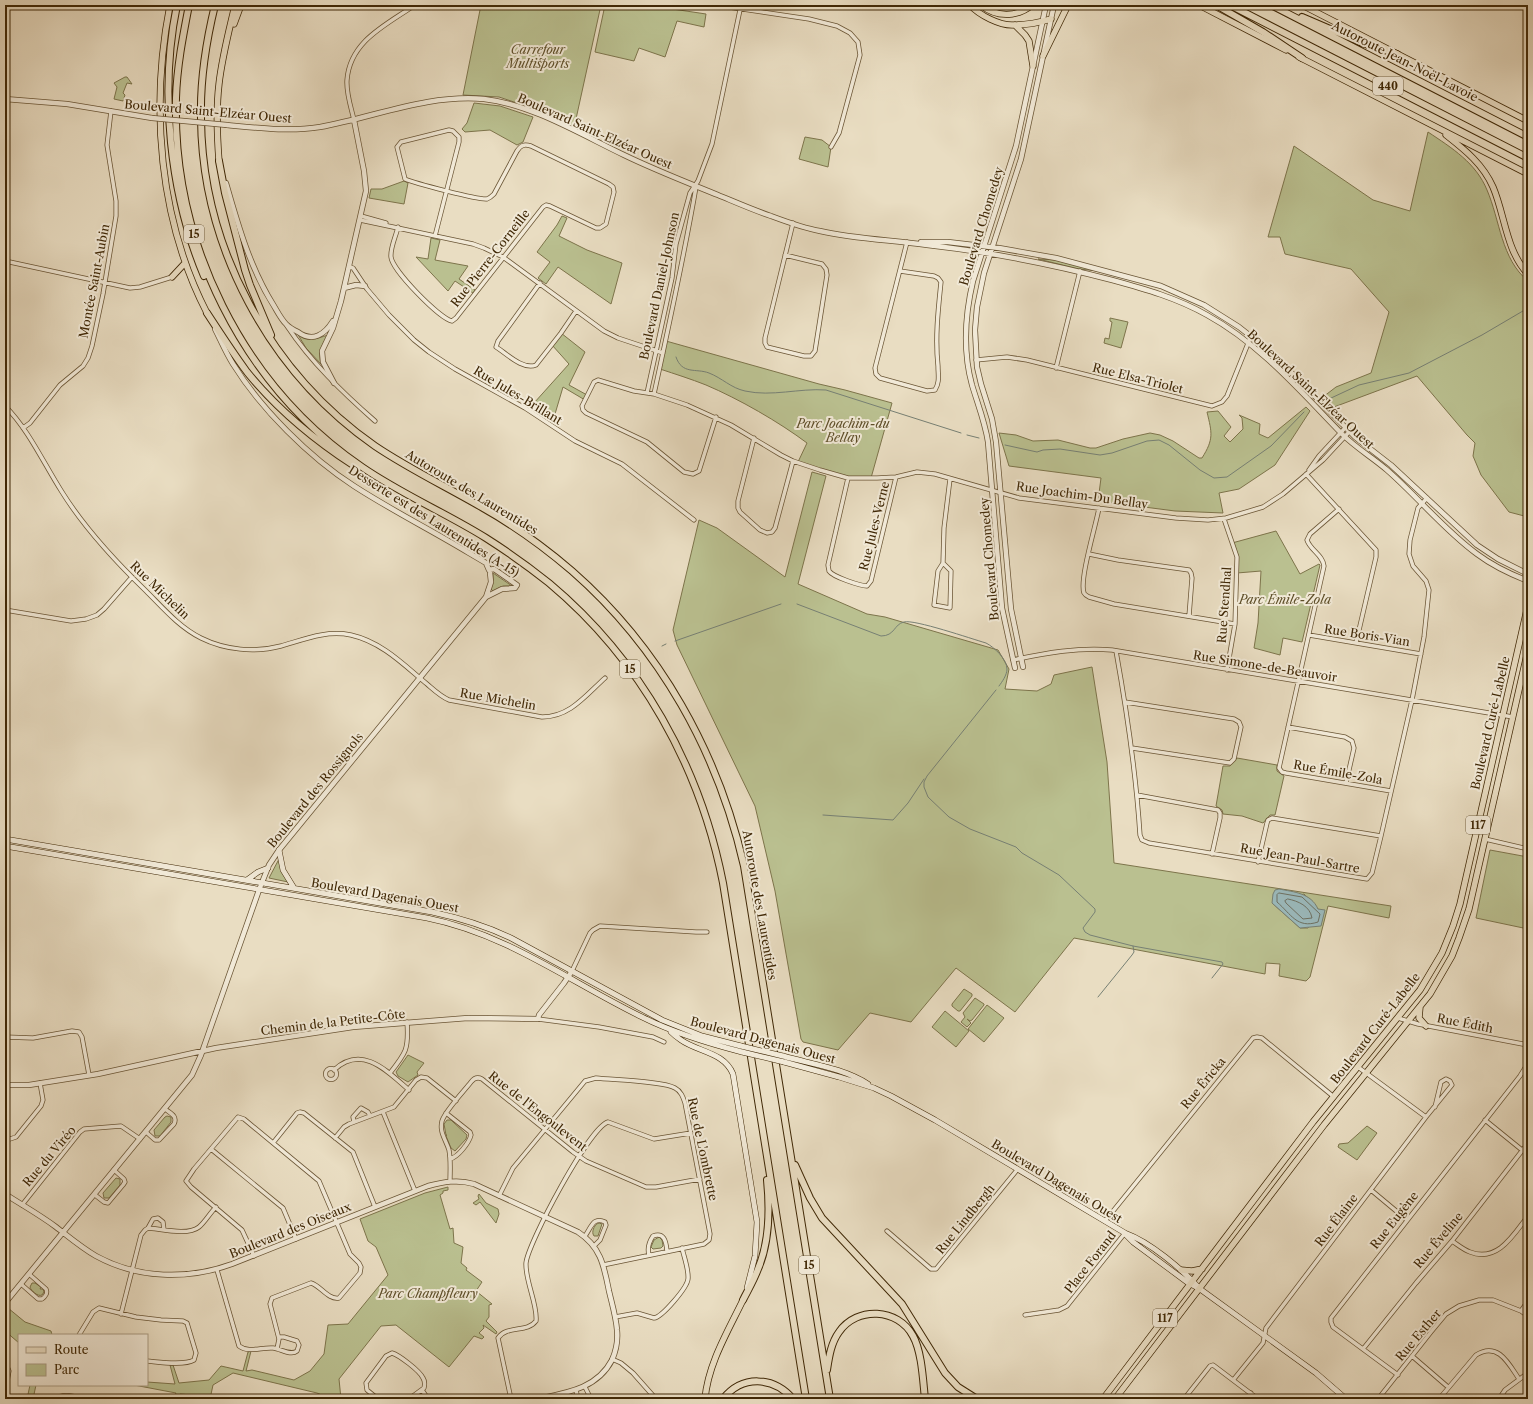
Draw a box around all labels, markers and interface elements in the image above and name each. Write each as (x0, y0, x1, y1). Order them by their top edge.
street label: Autoroute Jean-Noël-Lavoie (1329, 17, 1481, 105)
park label: Carrefour Multisports (504, 42, 570, 71)
road number: 440 (1373, 77, 1403, 95)
street label: Boulevard Saint-Elzéar Ouest (515, 90, 675, 172)
street label: Boulevard Saint-Elzéar Ouest (124, 96, 293, 126)
street label: Boulevard Chomedey (956, 164, 1006, 287)
street label: Rue Pierre-Corneille (447, 206, 533, 310)
street label: Boulevard Daniel-Johnson (636, 210, 682, 361)
street label: Montée Saint-Aubin (76, 222, 113, 339)
road number: 15 (184, 225, 204, 243)
street label: Boulevard Saint-Elzéar Ouest (1244, 326, 1378, 452)
street label: Rue Elsa-Triolet (1091, 359, 1186, 397)
street label: Rue Jules-Brillant (471, 363, 566, 428)
park label: Parc Joachim-du Bellay (796, 416, 890, 445)
street label: Autoroute des Laurentides (402, 446, 541, 538)
street label: Desserte est des Laurentides (A-15) (346, 462, 522, 580)
street label: Rue Joachim-Du Bellay (1015, 478, 1149, 512)
street label: Rue Jules-Verne (856, 479, 892, 572)
street label: Boulevard Chomedey (976, 496, 1002, 621)
street label: Rue Michelin (127, 558, 193, 623)
street label: Rue Stendhal (1214, 566, 1234, 644)
park label: Parc Émile-Zola (1238, 591, 1331, 607)
street label: Rue Boris-Vian (1323, 621, 1412, 649)
street label: Rue Simone-de-Beauvoir (1192, 647, 1338, 685)
street label: Boulevard Curé-Labelle (1467, 654, 1513, 791)
road number: 15 (620, 660, 640, 678)
street label: Rue Michelin (459, 685, 538, 713)
street label: Boulevard des Rossignols (264, 729, 366, 851)
street label: Rue Émile-Zola (1292, 756, 1385, 787)
road number: 117 (1466, 816, 1490, 834)
street label: Autoroute des Laurentides (739, 828, 781, 981)
street label: Rue Jean-Paul-Sartre (1239, 840, 1361, 876)
street label: Boulevard Dagenais Ouest (310, 875, 461, 915)
street label: Boulevard Curé-Labelle (1327, 969, 1423, 1086)
street label: Chemin de la Petite-Côte (260, 1006, 406, 1038)
street label: Rue Édith (1436, 1009, 1495, 1036)
street label: Boulevard Dagenais Ouest (689, 1013, 838, 1067)
street label: Rue Éricka (1177, 1053, 1229, 1112)
street label: Rue de l'Engoulevent (486, 1068, 591, 1155)
street label: Rue de L'ombrette (685, 1096, 721, 1202)
street label: Rue du Viréo (19, 1123, 79, 1189)
street label: Boulevard Dagenais Ouest (989, 1136, 1126, 1226)
street label: Rue Lindbergh (932, 1181, 998, 1257)
street label: Rue Eugène (1367, 1188, 1421, 1252)
street label: Rue Élaine (1311, 1190, 1361, 1249)
street label: Boulevard des Oiseaux (227, 1199, 353, 1261)
street label: Rue Éveline (1409, 1208, 1466, 1271)
street label: Place Forand (1061, 1227, 1119, 1296)
road number: 15 (799, 1256, 819, 1274)
park label: Parc Champfleury (377, 1286, 478, 1301)
street label: Rue Esther (1392, 1306, 1444, 1364)
road number: 117 (1153, 1309, 1177, 1327)
legend (18, 1334, 148, 1386)
text: Route (54, 1342, 89, 1357)
text: Parc (54, 1362, 79, 1377)

